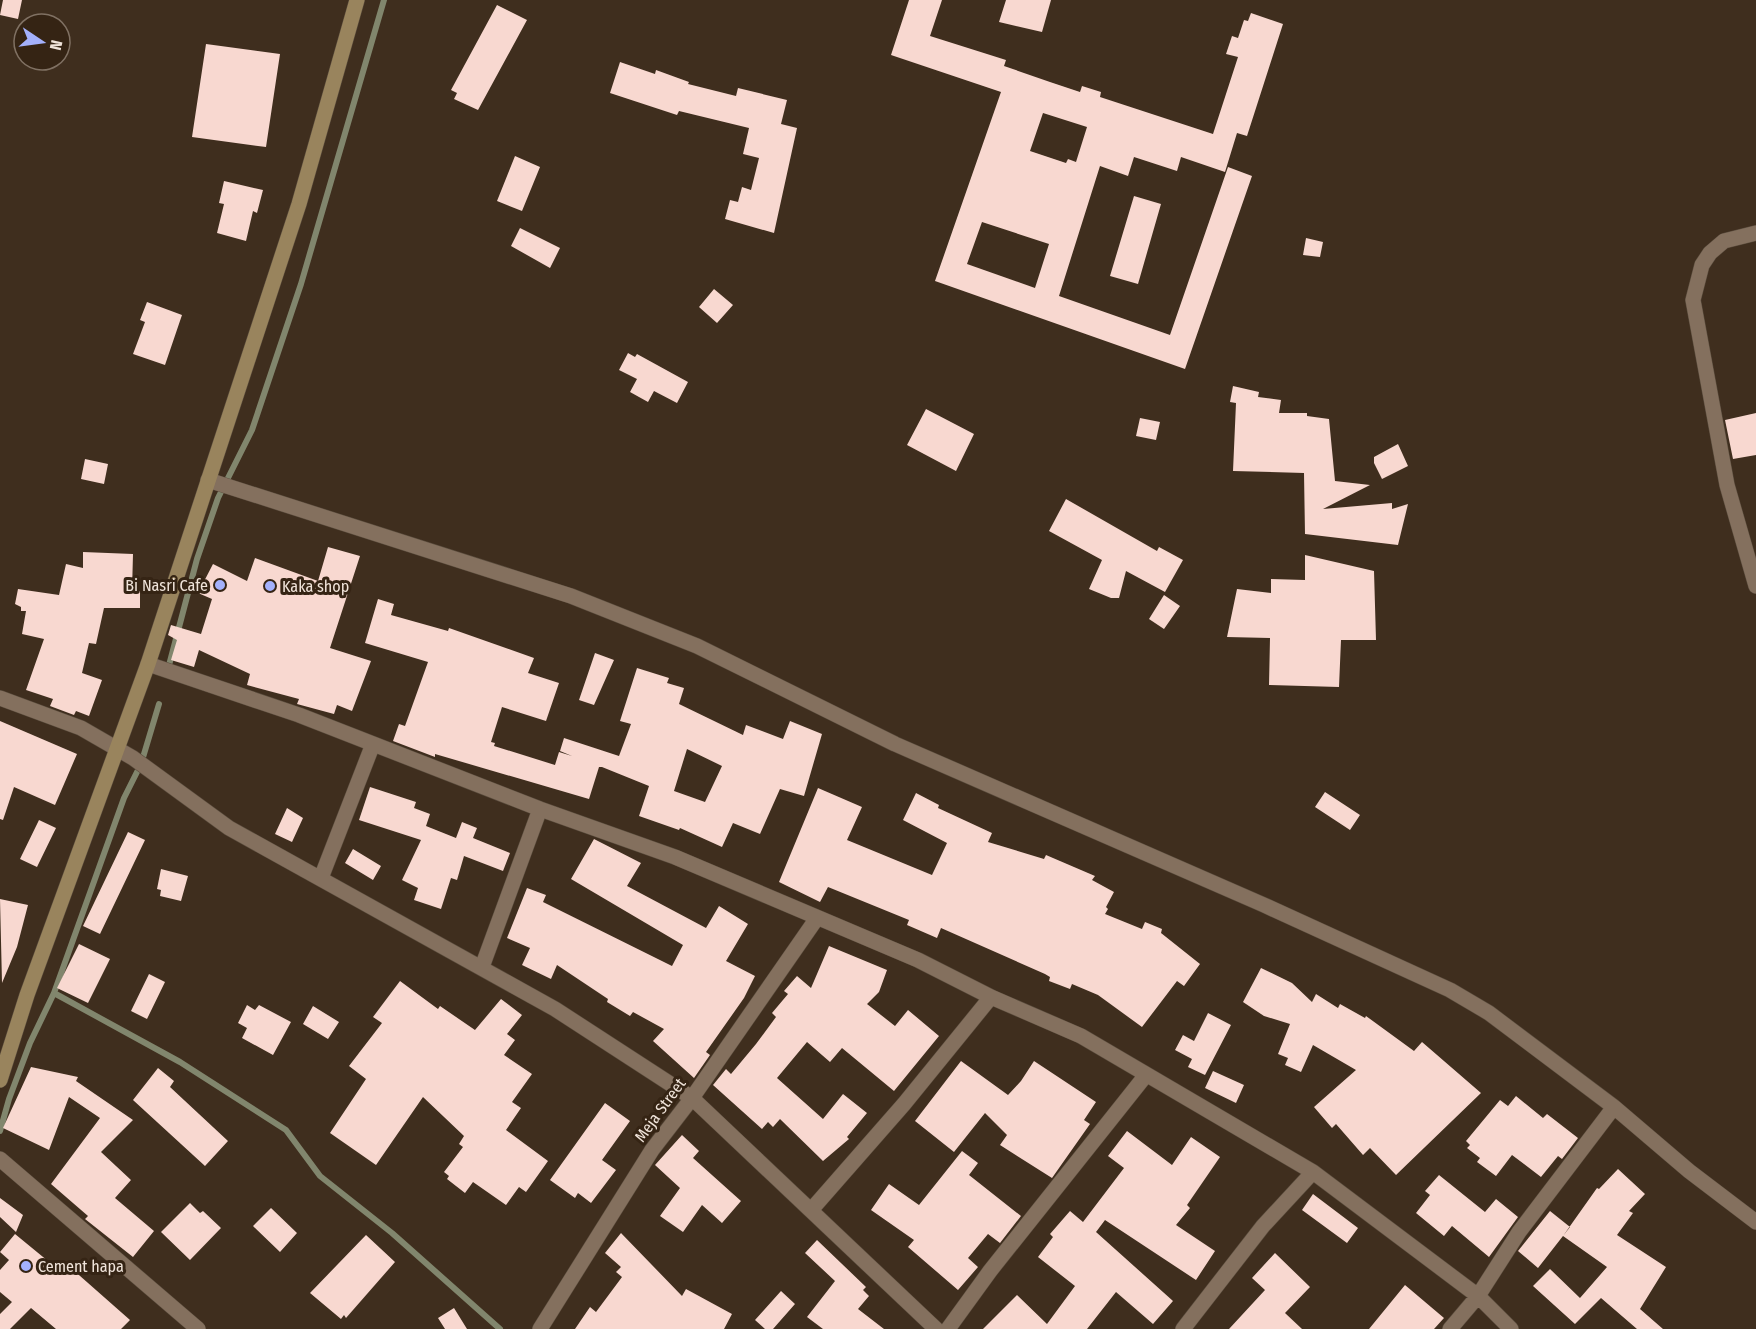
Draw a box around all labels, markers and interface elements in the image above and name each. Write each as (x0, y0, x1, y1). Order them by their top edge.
north arrow (12, 12, 72, 72)
text: N (46, 38, 66, 52)
place label: Bi Nasri Cafe (125, 576, 208, 595)
place label: Kaka shop (282, 577, 349, 596)
marker: Bi Nasri Cafe (213, 578, 227, 592)
marker: Kaka shop (263, 579, 277, 593)
street label: Meja Street (630, 1074, 690, 1146)
place label: Cement hapa (38, 1257, 124, 1276)
marker: Cement hapa (19, 1259, 33, 1273)

